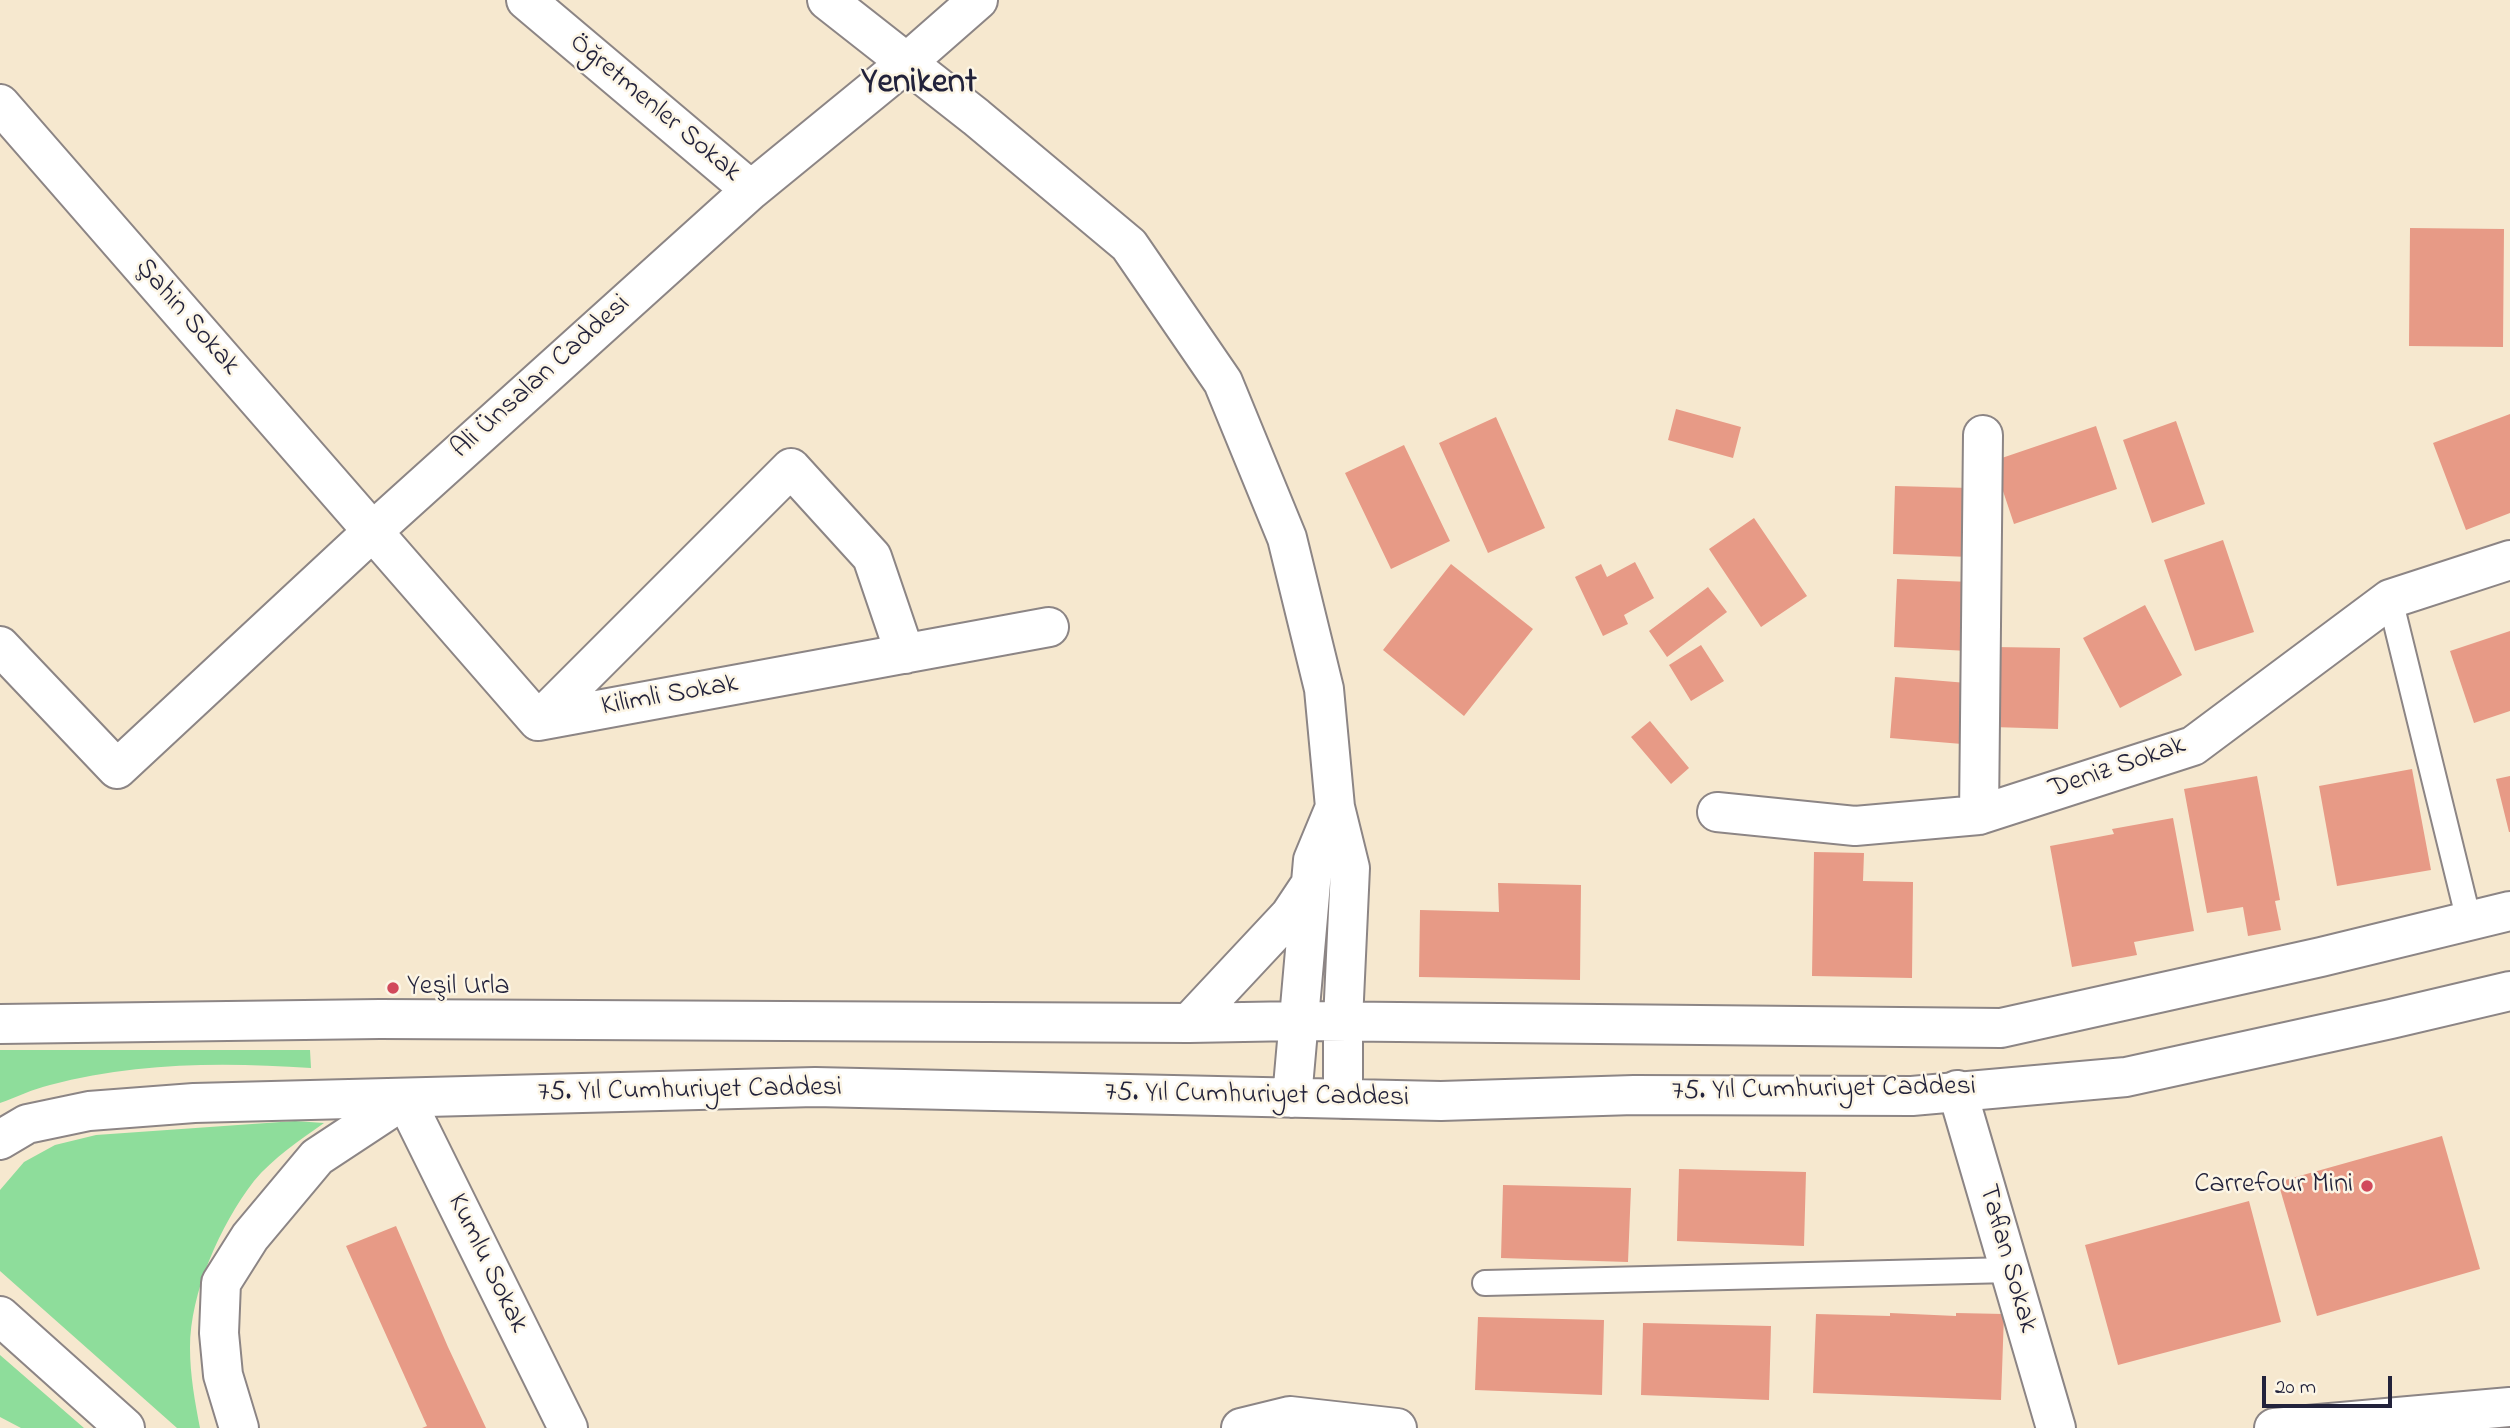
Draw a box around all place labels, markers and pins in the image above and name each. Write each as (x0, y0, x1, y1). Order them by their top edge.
place label: Yeşil Urla (407, 971, 510, 1005)
marker: Yeşil Urla (385, 980, 401, 996)
place label: Carrefour Mini (2194, 1169, 2353, 1203)
marker: Carrefour Mini (2359, 1178, 2375, 1194)

